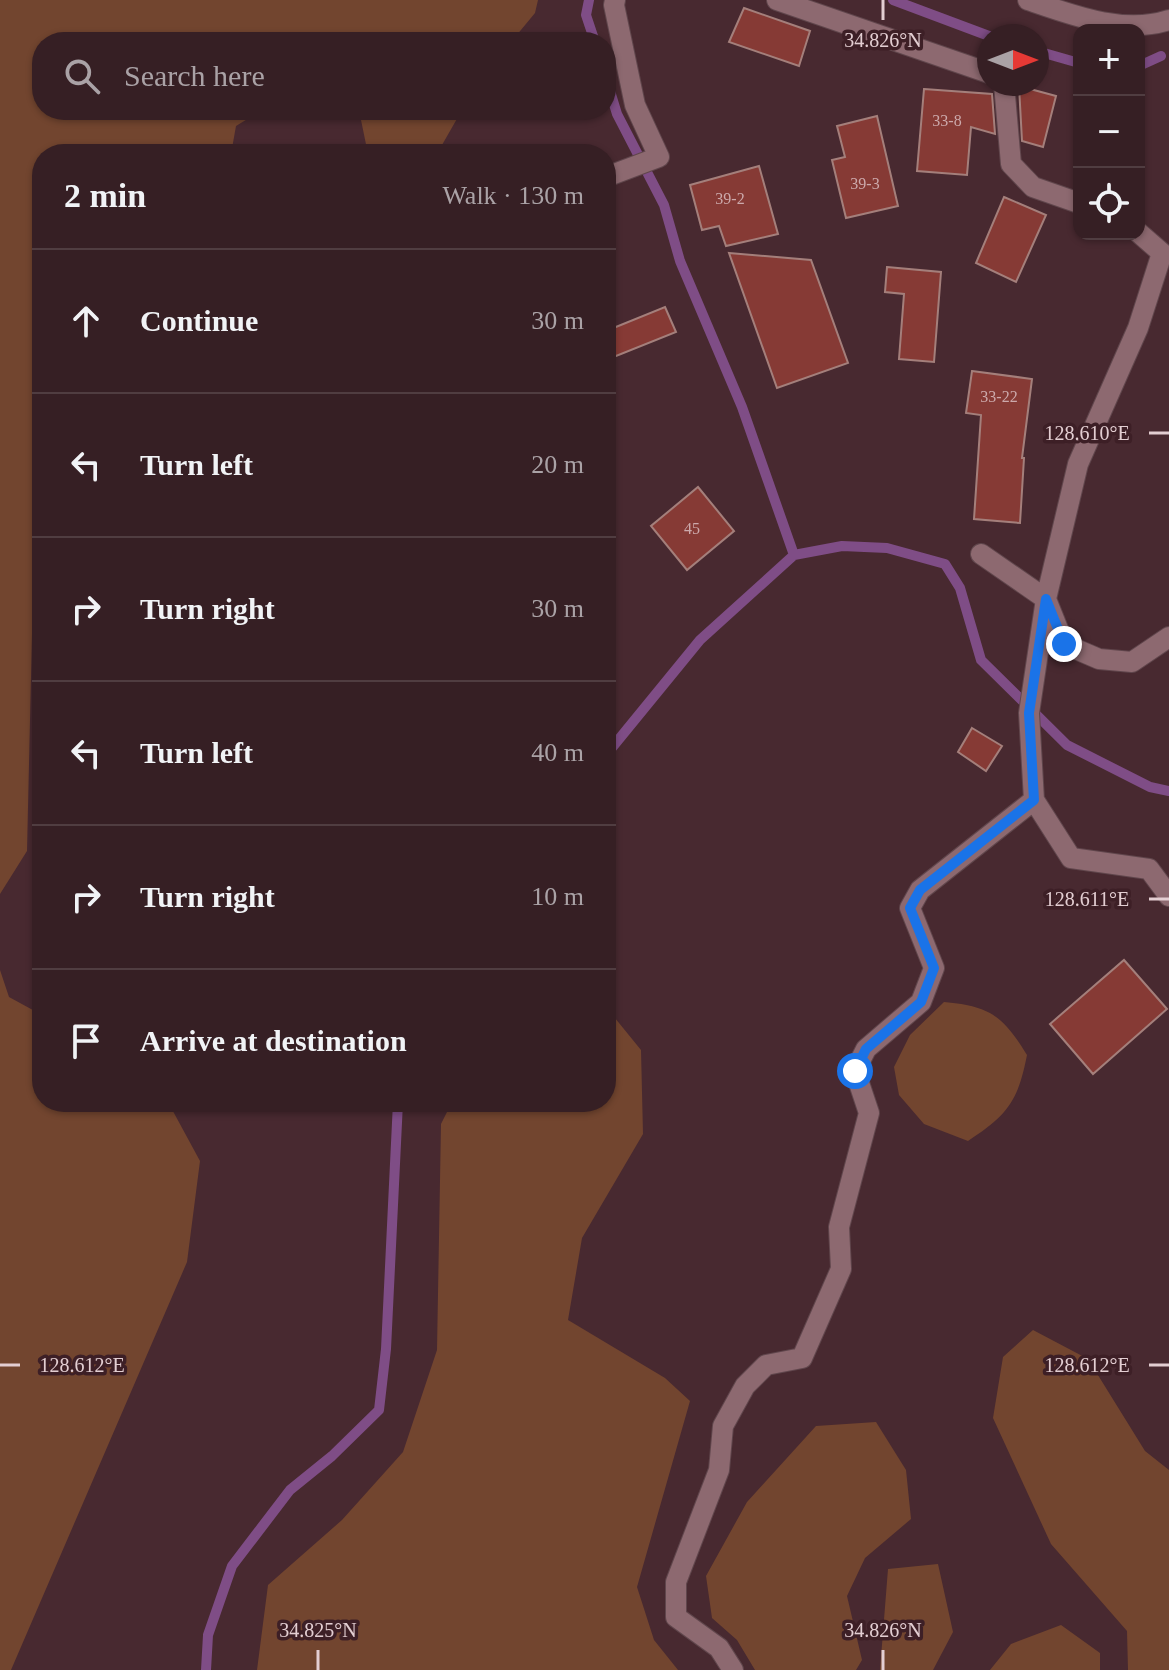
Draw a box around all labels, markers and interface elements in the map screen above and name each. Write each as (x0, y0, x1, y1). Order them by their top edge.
north arrow (977, 24, 1049, 96)
map controls (1073, 24, 1145, 240)
button: + (1073, 24, 1145, 96)
text: 34.826°N (844, 29, 922, 51)
search box (32, 32, 616, 120)
icon: search (60, 54, 104, 98)
text: Search here (124, 59, 265, 92)
button: − (1073, 96, 1145, 168)
house number: 33-8 (932, 112, 962, 129)
button: locate (1073, 168, 1145, 240)
house number: 39-3 (850, 175, 880, 192)
text: 2 min (64, 177, 146, 214)
text: Walk · 130 m (442, 181, 584, 210)
house number: 39-2 (715, 190, 745, 207)
icon: ahead (64, 299, 108, 343)
text: Continue (140, 304, 258, 337)
text: 30 m (531, 306, 584, 335)
house number: 33-22 (980, 388, 1018, 405)
text: 128.610°E (1044, 422, 1130, 444)
icon: left (64, 443, 108, 487)
text: Turn left (140, 448, 253, 481)
text: 20 m (531, 450, 584, 479)
house number: 45 (684, 520, 700, 537)
icon: right (64, 587, 108, 631)
text: Turn right (140, 592, 275, 625)
text: 30 m (531, 594, 584, 623)
route end (1046, 626, 1082, 662)
icon: left (64, 731, 108, 775)
text: Turn left (140, 736, 253, 769)
text: 40 m (531, 738, 584, 767)
icon: right (64, 875, 108, 919)
text: Turn right (140, 880, 275, 913)
text: 10 m (531, 882, 584, 911)
text: 128.611°E (1045, 888, 1129, 910)
icon: arrive (64, 1019, 108, 1063)
text: Arrive at destination (140, 1024, 407, 1057)
route start (837, 1053, 873, 1089)
text: 128.612°E (39, 1354, 125, 1376)
text: 128.612°E (1044, 1354, 1130, 1376)
text: 34.825°N (279, 1619, 357, 1641)
text: 34.826°N (844, 1619, 922, 1641)

